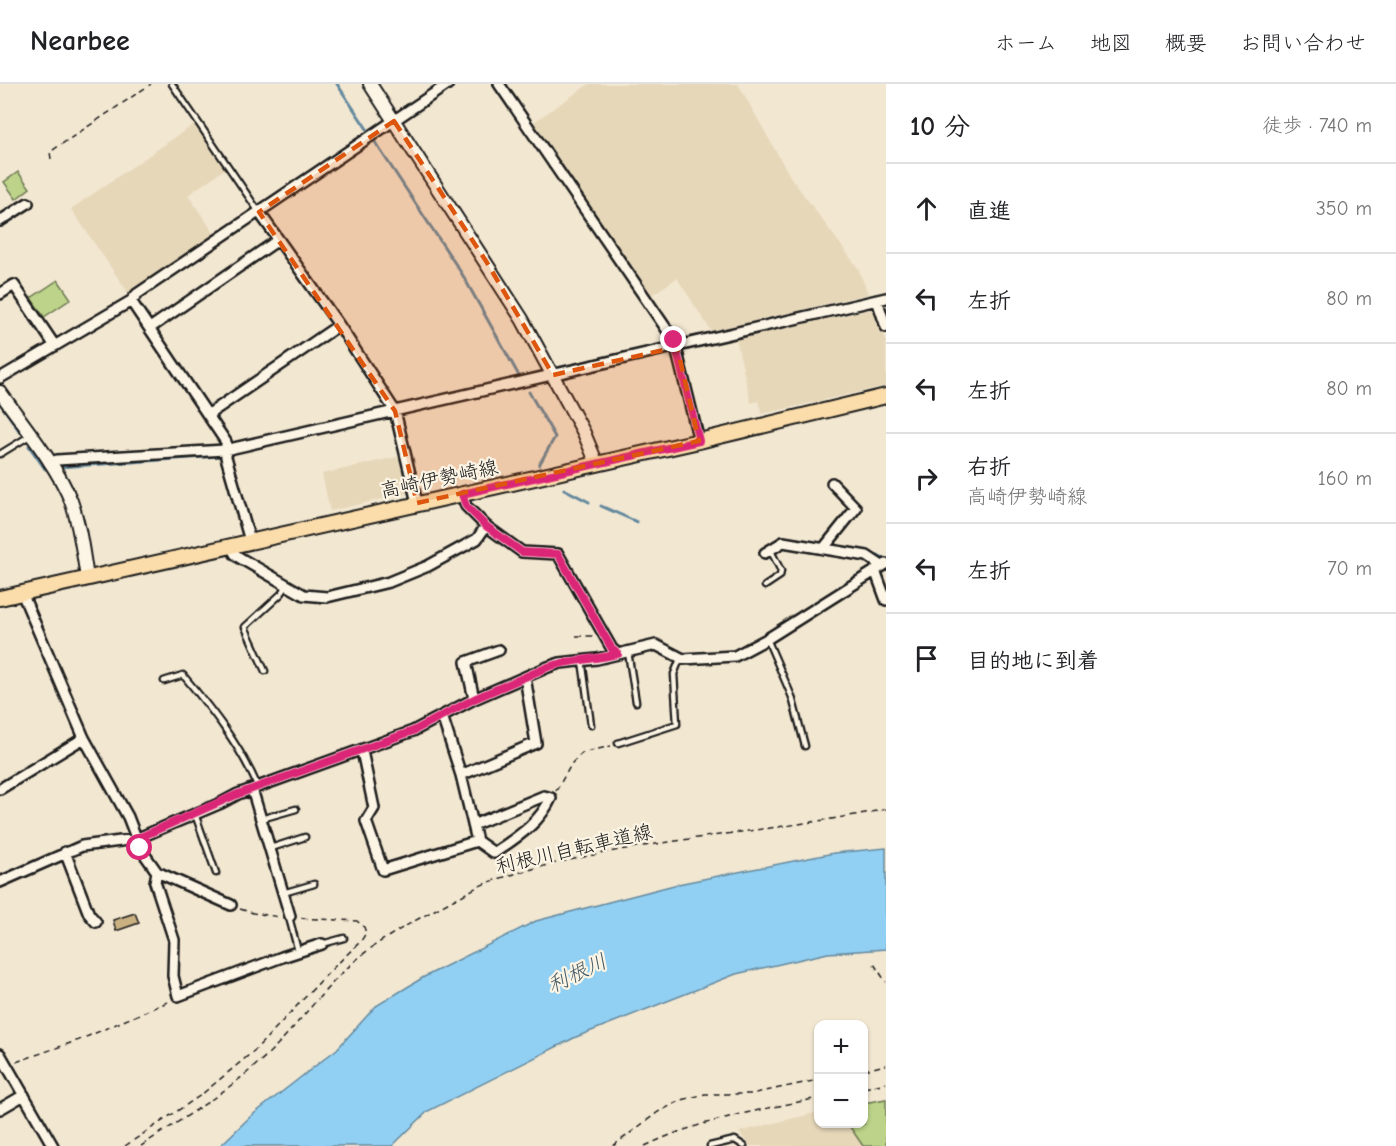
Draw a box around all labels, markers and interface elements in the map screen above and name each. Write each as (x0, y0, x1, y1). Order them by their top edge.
text: Nearbee (30, 25, 130, 57)
text: ホーム (995, 31, 1057, 55)
text: 地図 (1090, 31, 1132, 55)
text: 概要 (1165, 31, 1207, 55)
text: お問い合わせ (1240, 31, 1366, 55)
text: 10 分 (910, 112, 970, 142)
text: 徒歩 · 740 m (1262, 114, 1372, 137)
icon: ahead (910, 192, 943, 225)
text: 350 m (1316, 197, 1372, 220)
text: 直進 (967, 198, 1011, 224)
icon: left (910, 282, 943, 315)
text: 80 m (1326, 287, 1372, 310)
text: 左折 (967, 288, 1011, 314)
route end (660, 326, 686, 352)
icon: left (910, 372, 943, 405)
text: 80 m (1326, 377, 1372, 400)
text: 左折 (967, 378, 1011, 404)
text: 右折 (967, 454, 1011, 480)
street label: 高崎伊勢崎線 (378, 455, 500, 503)
icon: right (910, 462, 943, 495)
text: 160 m (1318, 467, 1372, 490)
text: 高崎伊勢崎線 (967, 485, 1087, 508)
icon: left (910, 552, 943, 585)
text: 70 m (1327, 557, 1372, 580)
text: 左折 (967, 558, 1011, 584)
icon: arrive (910, 642, 943, 675)
text: 目的地に到着 (967, 648, 1099, 674)
street label: 利根川自転車道線 (493, 820, 655, 878)
route start (126, 834, 152, 860)
water label: 利根川 (543, 949, 611, 997)
map controls (814, 1020, 868, 1128)
button: + (814, 1020, 868, 1074)
button: − (814, 1074, 868, 1128)

